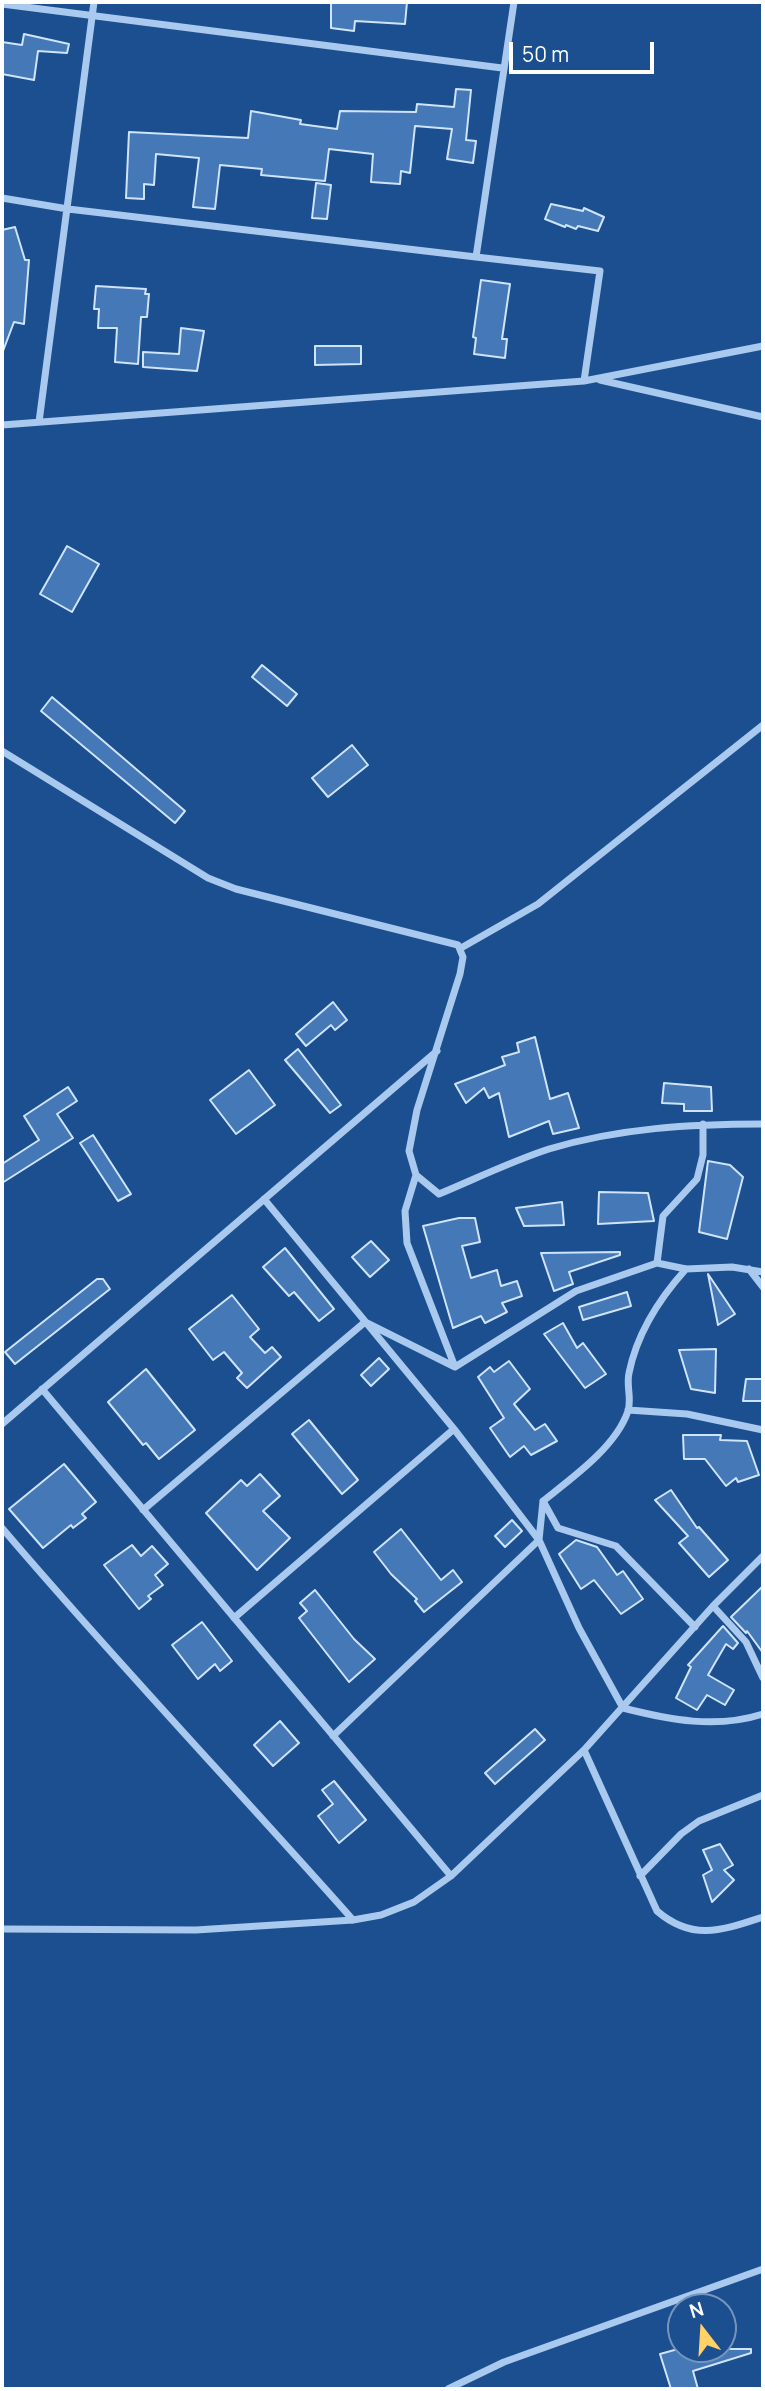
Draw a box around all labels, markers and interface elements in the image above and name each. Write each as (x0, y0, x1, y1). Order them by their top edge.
scale bar (513, 28, 658, 72)
text: 50 m (522, 40, 569, 68)
north arrow (667, 2293, 737, 2363)
text: N (686, 2295, 707, 2324)

